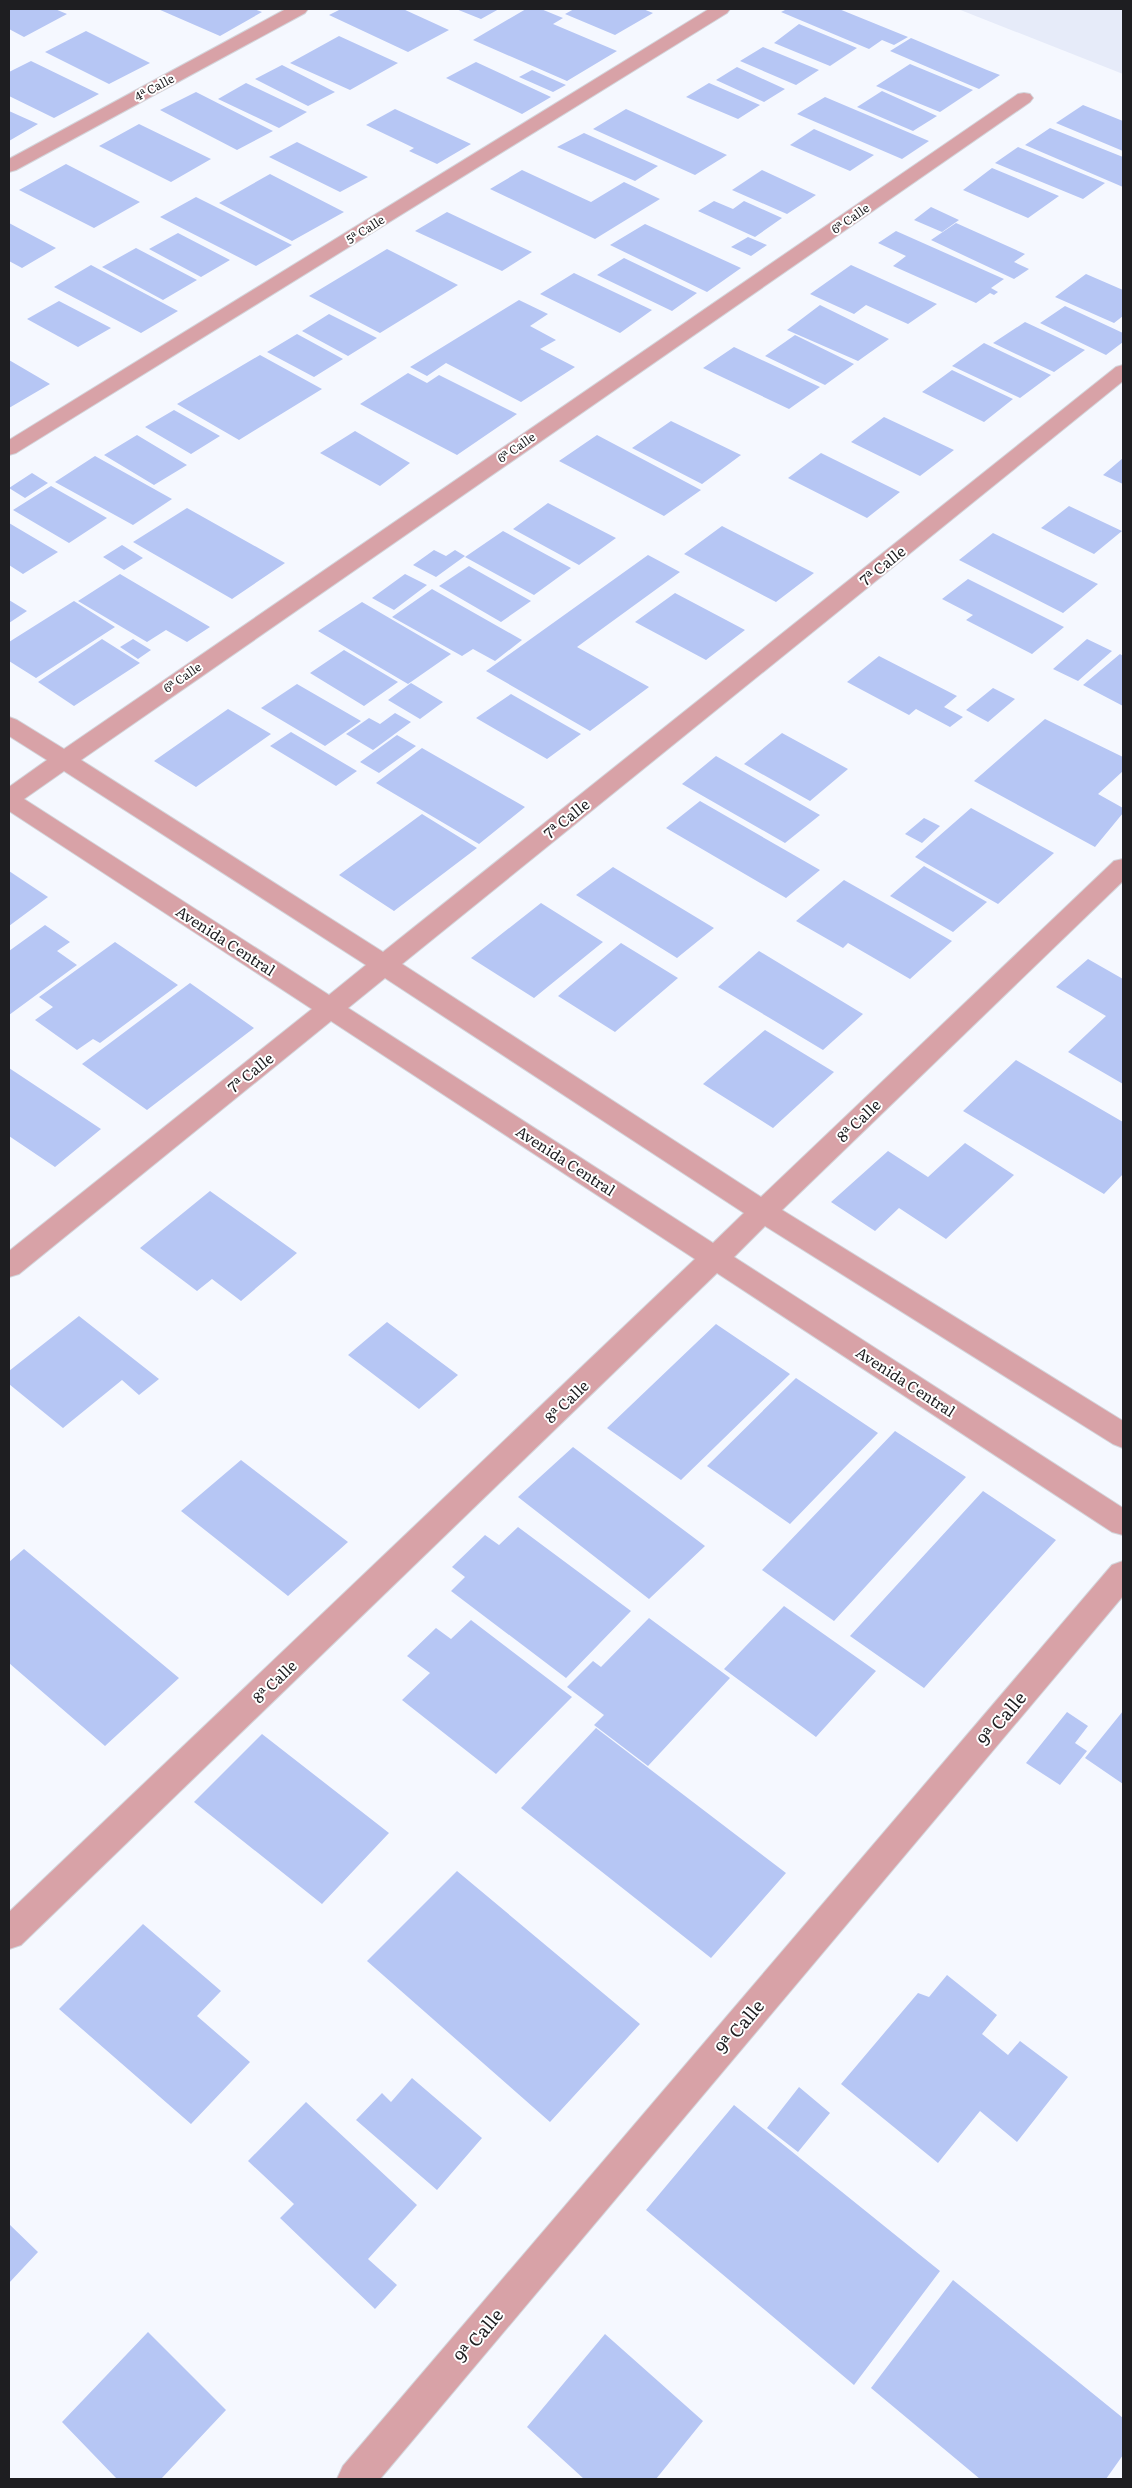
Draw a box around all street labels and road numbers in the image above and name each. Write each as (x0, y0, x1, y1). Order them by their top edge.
street label: 4ª Calle (131, 69, 177, 105)
street label: 6ª Calle (827, 198, 873, 238)
street label: 5ª Calle (342, 210, 388, 248)
street label: 6ª Calle (493, 427, 539, 467)
street label: 7ª Calle (854, 539, 910, 591)
street label: 6ª Calle (159, 657, 205, 697)
street label: 7ª Calle (538, 792, 594, 844)
street label: Avenida Central (172, 899, 280, 981)
street label: 7ª Calle (222, 1046, 278, 1098)
street label: 8ª Calle (831, 1093, 885, 1147)
street label: Avenida Central (512, 1119, 620, 1201)
street label: Avenida Central (852, 1340, 960, 1422)
street label: 8ª Calle (539, 1374, 593, 1428)
street label: 8ª Calle (247, 1654, 301, 1708)
street label: 9ª Calle (970, 1685, 1032, 1751)
street label: 9ª Calle (708, 1993, 770, 2059)
street label: 9ª Calle (447, 2302, 509, 2368)

